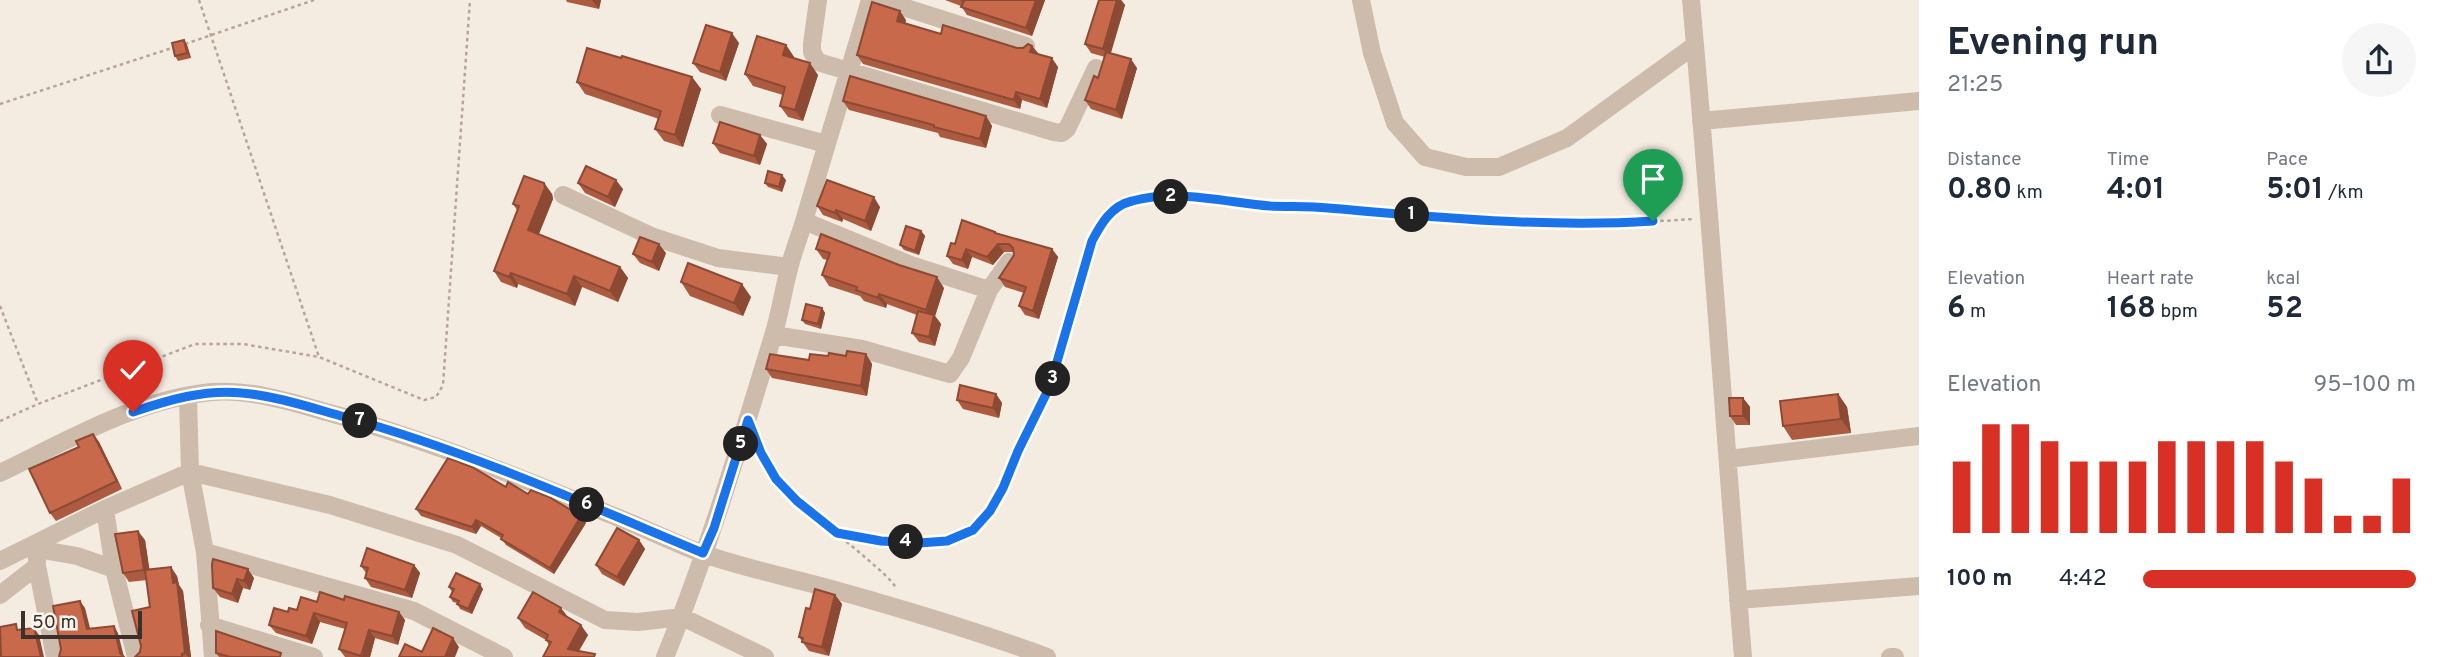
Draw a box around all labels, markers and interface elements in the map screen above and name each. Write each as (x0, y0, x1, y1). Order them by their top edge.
text: Evening run (1947, 20, 2159, 69)
button: share (2342, 23, 2416, 97)
text: 21:25 (1947, 71, 2003, 100)
text: Distance (1947, 148, 2022, 172)
text: Time (2107, 148, 2149, 172)
text: Pace (2266, 148, 2308, 172)
pin (1623, 149, 1683, 221)
icon: arrive (1634, 160, 1672, 198)
text: 0.80 (1947, 172, 2012, 209)
text: 4:01 (2107, 172, 2165, 209)
text: 5:01 (2266, 172, 2324, 209)
pin: 2 (1154, 180, 1188, 214)
text: km (2012, 181, 2043, 205)
text: /km (2324, 181, 2364, 205)
text: 2 (1165, 184, 1176, 208)
pin: 1 (1394, 198, 1430, 232)
text: 1 (1408, 202, 1415, 226)
text: Elevation (1947, 267, 2025, 291)
text: Heart rate (2107, 267, 2194, 291)
text: kcal (2266, 267, 2300, 291)
text: 6 (1947, 291, 1965, 328)
text: 168 (2107, 291, 2156, 328)
text: 52 (2266, 291, 2303, 328)
text: m (1965, 300, 1986, 324)
text: bpm (2156, 300, 2198, 324)
pin (103, 340, 163, 412)
icon: check (114, 351, 152, 389)
pin: 3 (1036, 362, 1070, 396)
text: 3 (1047, 366, 1058, 390)
text: Elevation (1947, 371, 2042, 400)
text: 95–100 m (2313, 371, 2416, 400)
pin: 7 (342, 404, 378, 438)
text: 7 (354, 408, 365, 432)
pin: 5 (724, 426, 758, 462)
text: 5 (735, 431, 746, 455)
pin: 6 (570, 488, 604, 522)
text: 6 (581, 492, 592, 516)
pin: 4 (888, 524, 923, 560)
text: 4 (899, 529, 912, 553)
text: 100 m (1947, 565, 2012, 594)
text: 4:42 (2059, 565, 2107, 594)
scale bar (21, 608, 142, 640)
text: 50 m (32, 611, 77, 635)

